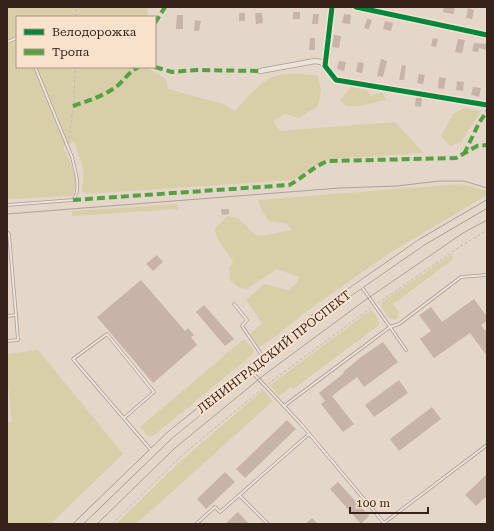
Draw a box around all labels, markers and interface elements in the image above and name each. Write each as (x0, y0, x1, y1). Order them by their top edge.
legend (16, 16, 156, 68)
text: Велодорожка (52, 25, 137, 39)
text: Тропа (52, 45, 90, 59)
street label: ЛЕНИНГРАДСКИЙ ПРОСПЕКТ (195, 288, 353, 416)
scale bar (350, 489, 428, 515)
text: 100 m (356, 496, 390, 510)

